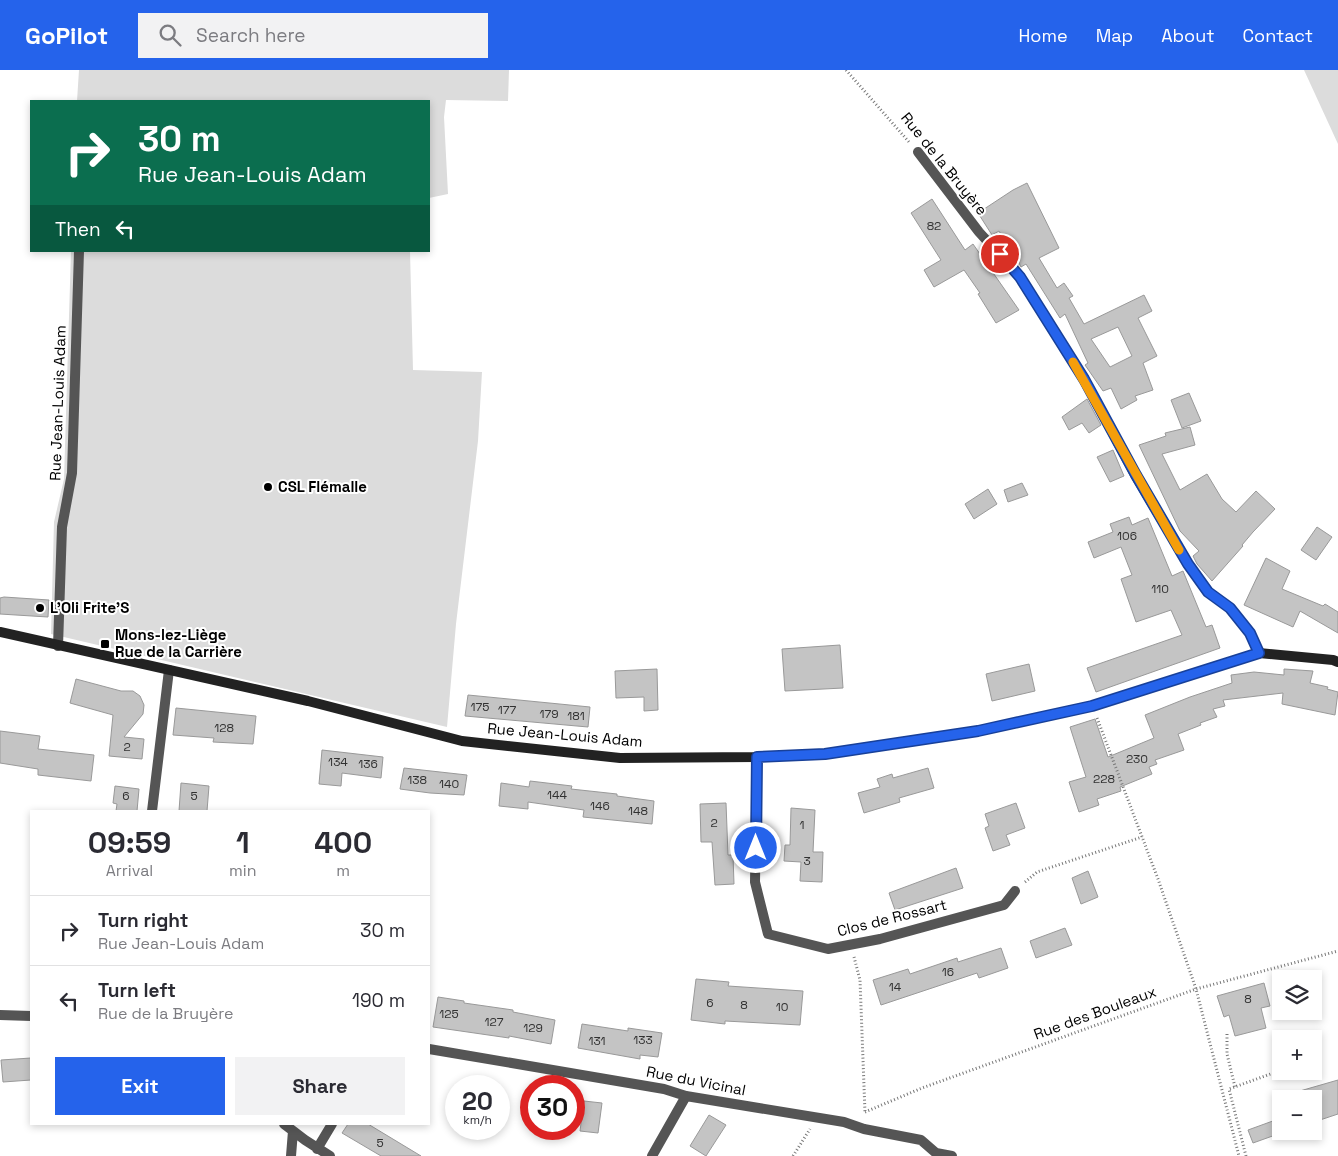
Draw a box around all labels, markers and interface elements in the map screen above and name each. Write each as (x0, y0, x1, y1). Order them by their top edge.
search box (138, 13, 488, 58)
text: GoPilot (25, 20, 108, 51)
icon: search (156, 21, 184, 49)
text: Search here (196, 23, 306, 48)
text: Home (1019, 24, 1068, 47)
text: Map (1096, 24, 1133, 47)
text: About (1161, 24, 1215, 47)
text: Contact (1243, 24, 1313, 47)
street label: Rue de la Bruyère (897, 108, 992, 219)
text: 30 m (138, 117, 221, 161)
icon: right (55, 120, 120, 185)
text: Rue Jean-Louis Adam (138, 160, 367, 188)
icon: left (111, 215, 139, 243)
text: Then (55, 217, 101, 242)
house number: 82 (927, 218, 941, 234)
pin (979, 233, 1021, 275)
icon: arrive (986, 240, 1014, 268)
street label: Rue Jean-Louis Adam (45, 325, 70, 481)
place label: CSL Flémalle (278, 477, 367, 496)
marker: CSL Flémalle (262, 481, 274, 493)
house number: 106 (1117, 528, 1137, 544)
house number: 110 (1151, 581, 1169, 597)
place label: L’Oli Frite’S (50, 598, 129, 617)
marker: L’Oli Frite’S (34, 602, 46, 614)
place label: Mons-lez-Liège Rue de la Carrière (115, 625, 242, 661)
marker: Mons-lez-Liège Rue de la Carrière (99, 638, 111, 650)
house number: 175 (471, 699, 489, 715)
house number: 177 (498, 702, 517, 718)
house number: 179 (539, 706, 559, 722)
house number: 181 (567, 708, 585, 724)
street label: Rue Jean-Louis Adam (487, 718, 644, 751)
house number: 128 (214, 720, 234, 736)
house number: 2 (123, 739, 131, 755)
house number: 230 (1126, 751, 1148, 767)
house number: 134 (328, 754, 348, 770)
house number: 136 (358, 756, 378, 772)
house number: 228 (1093, 771, 1115, 787)
house number: 138 (407, 772, 427, 788)
house number: 140 (439, 776, 459, 792)
house number: 144 (547, 787, 568, 803)
house number: 6 (122, 788, 130, 804)
house number: 5 (190, 788, 198, 804)
house number: 146 (590, 798, 610, 814)
house number: 148 (628, 803, 648, 819)
house number: 2 (710, 815, 718, 831)
house number: 1 (799, 817, 805, 833)
position arrow (729, 821, 781, 873)
text: 09:59 (88, 823, 171, 862)
text: 1 (236, 823, 250, 862)
text: 400 (314, 823, 372, 862)
house number: 3 (803, 853, 811, 869)
text: Arrival (106, 860, 153, 881)
text: min (229, 860, 257, 881)
text: m (336, 860, 350, 881)
street label: Clos de Rossart (835, 895, 949, 940)
text: Turn right (98, 908, 188, 933)
icon: right (55, 917, 83, 945)
text: 30 m (360, 918, 405, 943)
text: Rue Jean-Louis Adam (98, 933, 264, 954)
house number: 16 (942, 964, 954, 980)
map controls (1272, 970, 1322, 1140)
button: layers (1272, 970, 1322, 1020)
text: Turn left (98, 978, 176, 1003)
house number: 14 (889, 979, 902, 995)
street label: Rue des Bouleaux (1031, 981, 1159, 1044)
icon: left (55, 987, 83, 1015)
text: 190 m (352, 988, 405, 1013)
house number: 8 (1244, 991, 1252, 1007)
house number: 6 (706, 995, 714, 1011)
house number: 8 (740, 997, 748, 1013)
house number: 10 (776, 999, 788, 1015)
text: Rue de la Bruyère (98, 1003, 233, 1024)
house number: 125 (439, 1006, 459, 1022)
house number: 127 (485, 1014, 504, 1030)
house number: 129 (523, 1020, 543, 1036)
button: + (1272, 1030, 1322, 1080)
house number: 133 (633, 1032, 653, 1048)
house number: 131 (588, 1033, 606, 1049)
button: Exit (55, 1057, 225, 1115)
button: Share (235, 1057, 405, 1115)
street label: Rue du Vicinal (645, 1062, 747, 1099)
speed limit sign: 30 (520, 1075, 585, 1140)
text: 20 (462, 1085, 493, 1117)
button: − (1272, 1090, 1322, 1140)
text: km/h (463, 1112, 492, 1128)
house number: 5 (376, 1135, 384, 1151)

